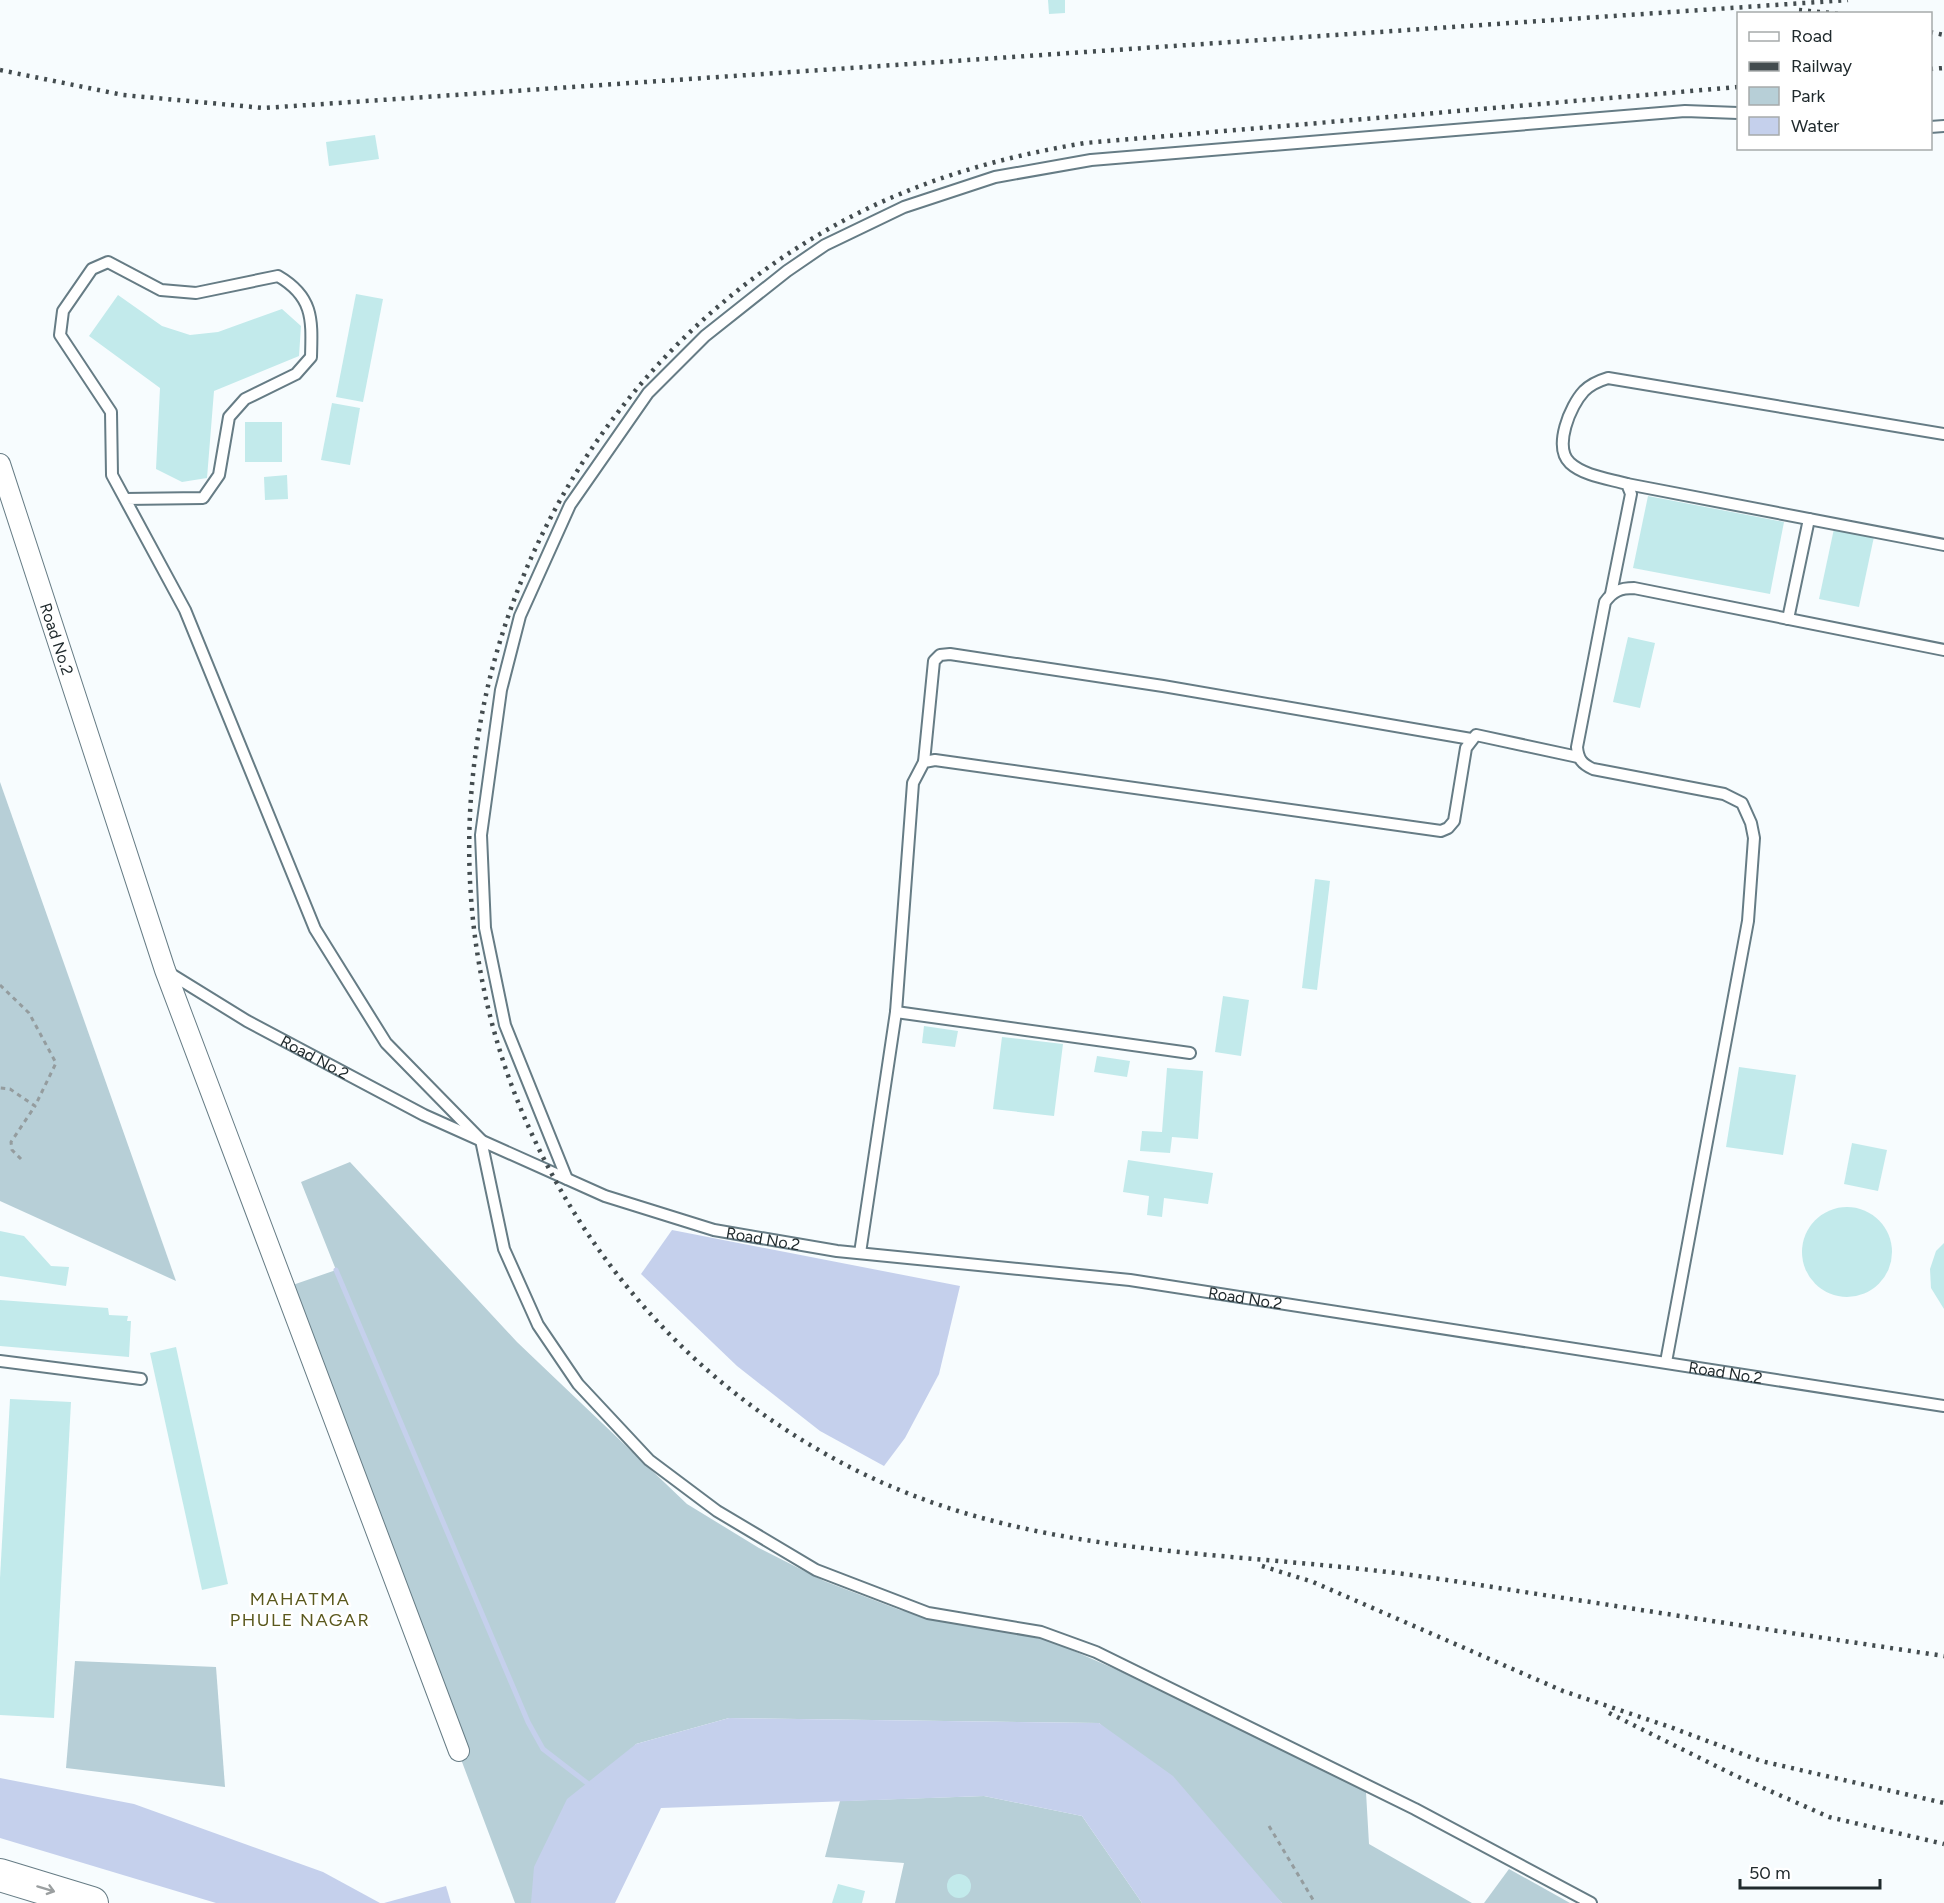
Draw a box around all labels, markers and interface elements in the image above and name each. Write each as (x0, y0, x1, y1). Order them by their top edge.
legend (1737, 12, 1932, 150)
text: Road (1791, 25, 1832, 47)
text: Railway (1791, 55, 1853, 77)
text: Park (1791, 85, 1826, 107)
text: Water (1791, 115, 1839, 137)
street label: Road No.2 (36, 600, 78, 677)
street label: Road No.2 (277, 1031, 352, 1083)
street label: Road No.2 (725, 1223, 802, 1254)
street label: Road No.2 (1207, 1283, 1284, 1313)
street label: Road No.2 (1687, 1357, 1764, 1387)
district label: MAHATMA PHULE NAGAR (230, 1588, 370, 1631)
scale bar (1740, 1852, 1880, 1890)
text: 50 m (1749, 1862, 1791, 1884)
one-way arrow (36, 1884, 55, 1895)

